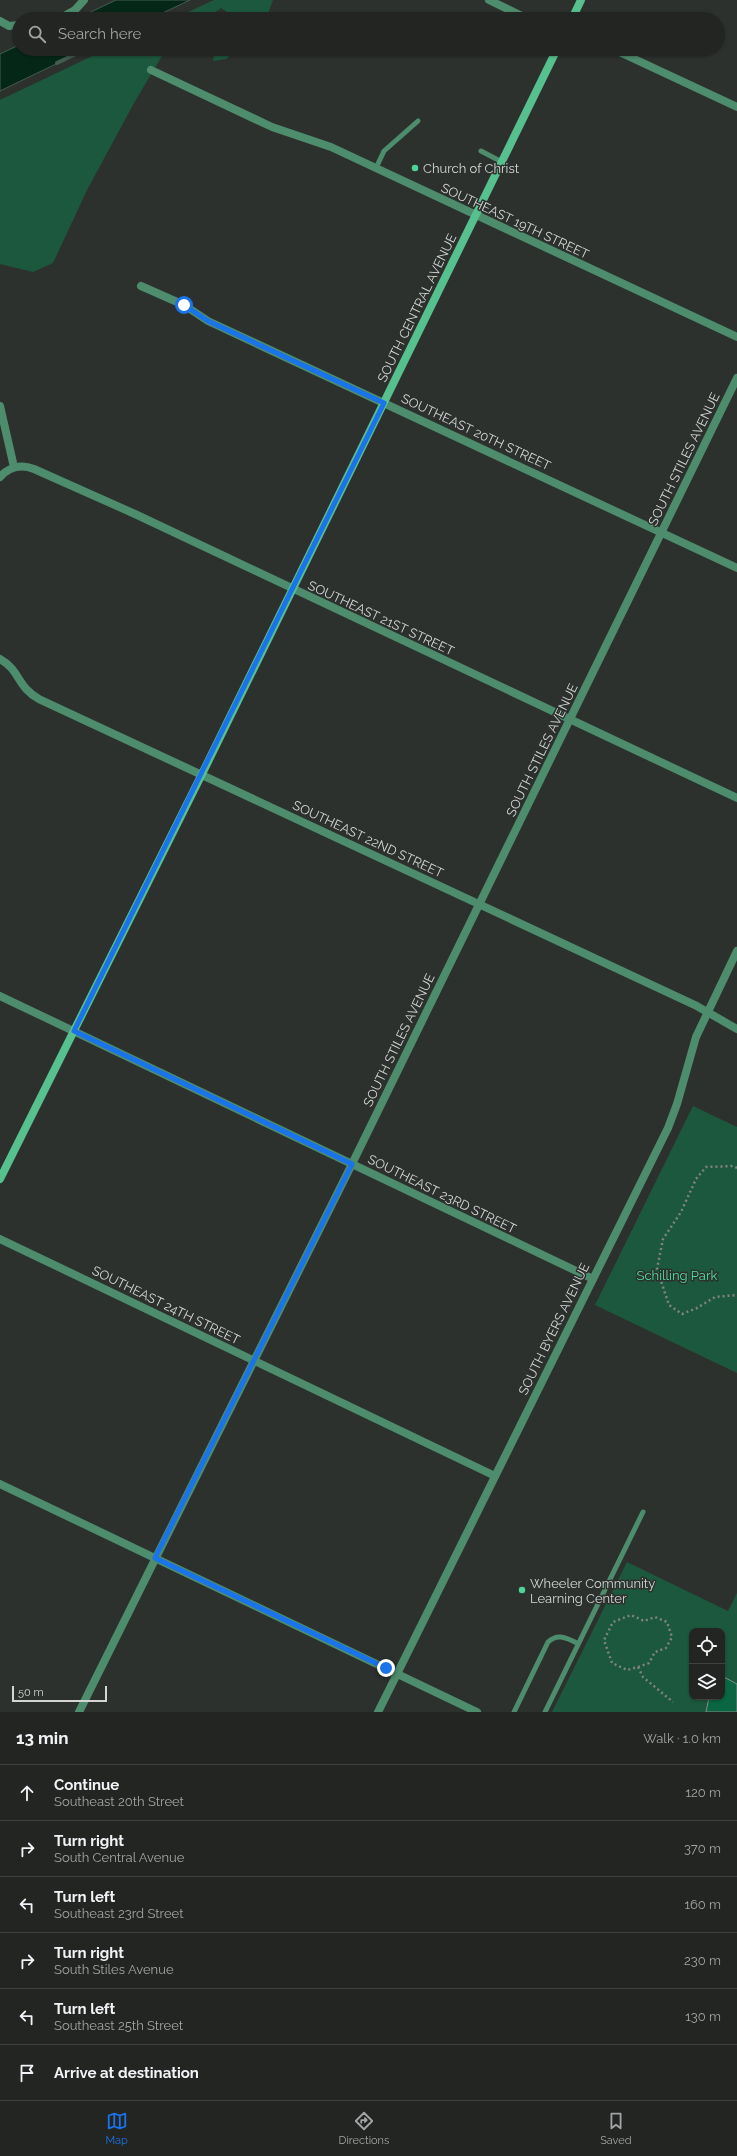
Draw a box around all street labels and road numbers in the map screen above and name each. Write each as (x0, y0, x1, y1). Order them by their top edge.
street label: SOUTHEAST 19TH STREET (439, 180, 591, 262)
street label: SOUTH CENTRAL AVENUE (375, 231, 460, 385)
street label: SOUTH STILES AVENUE (645, 390, 723, 528)
street label: SOUTHEAST 20TH STREET (399, 391, 553, 473)
street label: SOUTHEAST 21ST STREET (306, 578, 456, 659)
street label: SOUTH STILES AVENUE (503, 681, 581, 819)
street label: SOUTHEAST 22ND STREET (290, 797, 446, 881)
street label: SOUTH STILES AVENUE (360, 971, 438, 1109)
street label: SOUTHEAST 23RD STREET (365, 1151, 519, 1237)
street label: SOUTH BYERS AVENUE (516, 1261, 593, 1397)
street label: SOUTHEAST 24TH STREET (90, 1263, 242, 1347)

